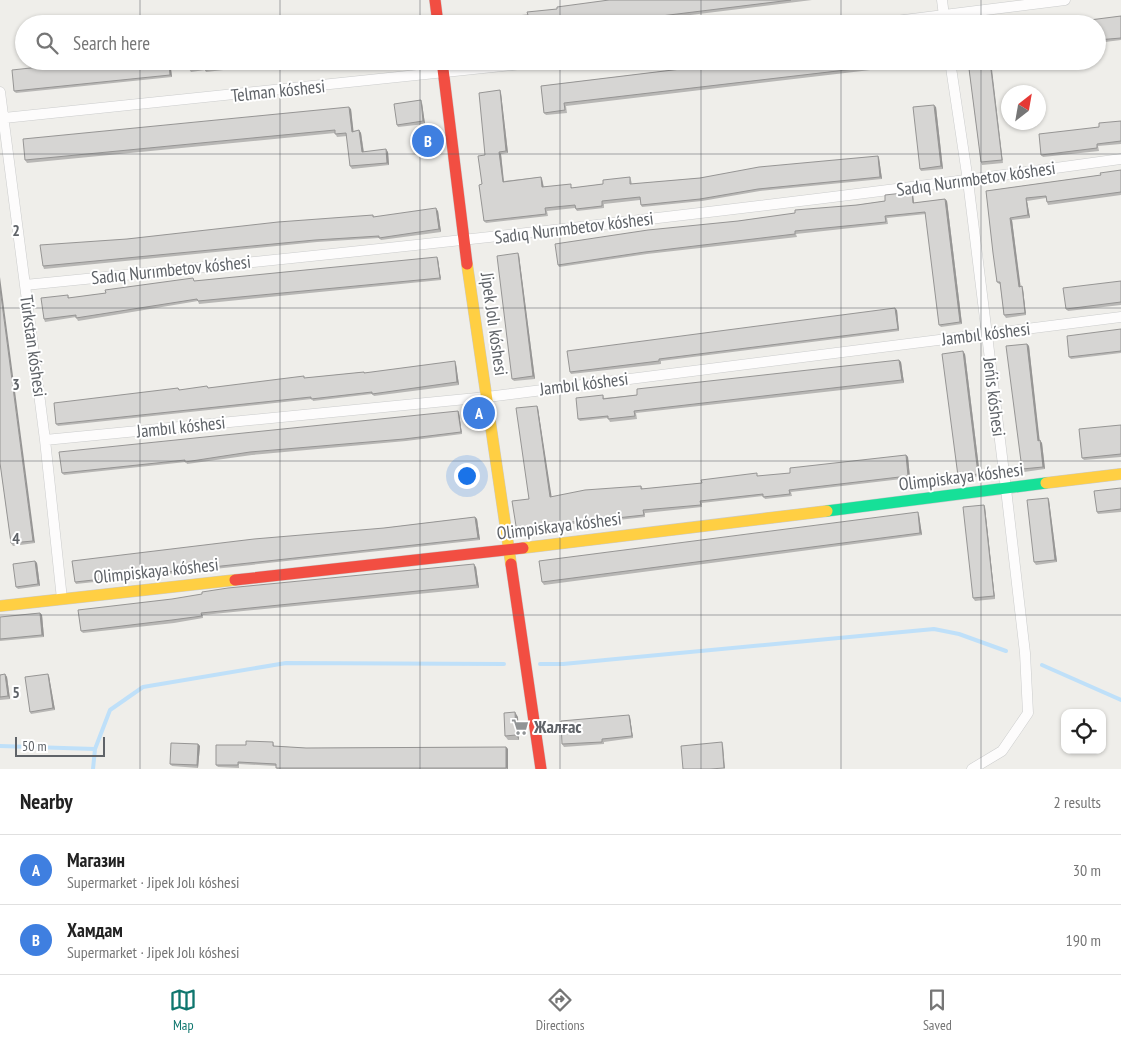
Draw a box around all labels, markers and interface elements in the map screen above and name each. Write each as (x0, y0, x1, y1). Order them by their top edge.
search box (15, 15, 1106, 70)
icon: search (33, 29, 61, 57)
text: Search here (73, 31, 150, 55)
street label: Telman kóshesi (230, 74, 326, 107)
north arrow (1001, 85, 1046, 130)
pin: B (412, 122, 444, 160)
street label: Sadıq Nurımbetov kóshesi (895, 156, 1057, 201)
street label: Sadıq Nurımbetov kóshesi (493, 206, 655, 249)
text: 2 (12, 220, 20, 240)
street label: Sadıq Nurımbetov kóshesi (90, 250, 252, 289)
street label: Jipek Jolı kóshesi (476, 270, 513, 377)
street label: Túrkstan kóshesi (15, 294, 52, 398)
street label: Jambıl kóshesi (939, 317, 1032, 350)
street label: Jeńis kóshesi (978, 355, 1011, 438)
street label: Jambıl kóshesi (537, 367, 630, 400)
text: 3 (12, 374, 20, 394)
pin: A (463, 394, 495, 432)
street label: Jambıl kóshesi (134, 410, 226, 443)
street label: Olimpiskaya kóshesi (897, 457, 1025, 496)
your location (454, 463, 480, 489)
street label: Olimpiskaya kóshesi (495, 506, 623, 545)
text: 4 (12, 528, 20, 548)
street label: Olimpiskaya kóshesi (92, 553, 220, 588)
text: 5 (12, 682, 20, 702)
map controls (1061, 709, 1106, 754)
button: locate (1061, 709, 1106, 754)
place label: Жалғас (533, 715, 582, 738)
supermarket icon: Жалғас (510, 717, 530, 737)
scale bar (15, 734, 105, 757)
text: 50 m (22, 737, 47, 755)
text: Nearby (20, 788, 73, 815)
text: 2 results (1054, 792, 1101, 812)
text: Магазин (67, 848, 125, 872)
text: A (32, 860, 40, 880)
text: 30 m (1073, 860, 1101, 880)
text: Supermarket · Jipek Jolı kóshesi (67, 872, 240, 892)
text: Хамдам (67, 918, 123, 942)
text: B (32, 930, 40, 950)
text: 190 m (1066, 930, 1101, 950)
text: Supermarket · Jipek Jolı kóshesi (67, 942, 240, 962)
tab: Map (169, 986, 197, 1034)
tab: Directions (536, 986, 584, 1034)
tab: Saved (923, 986, 952, 1034)

